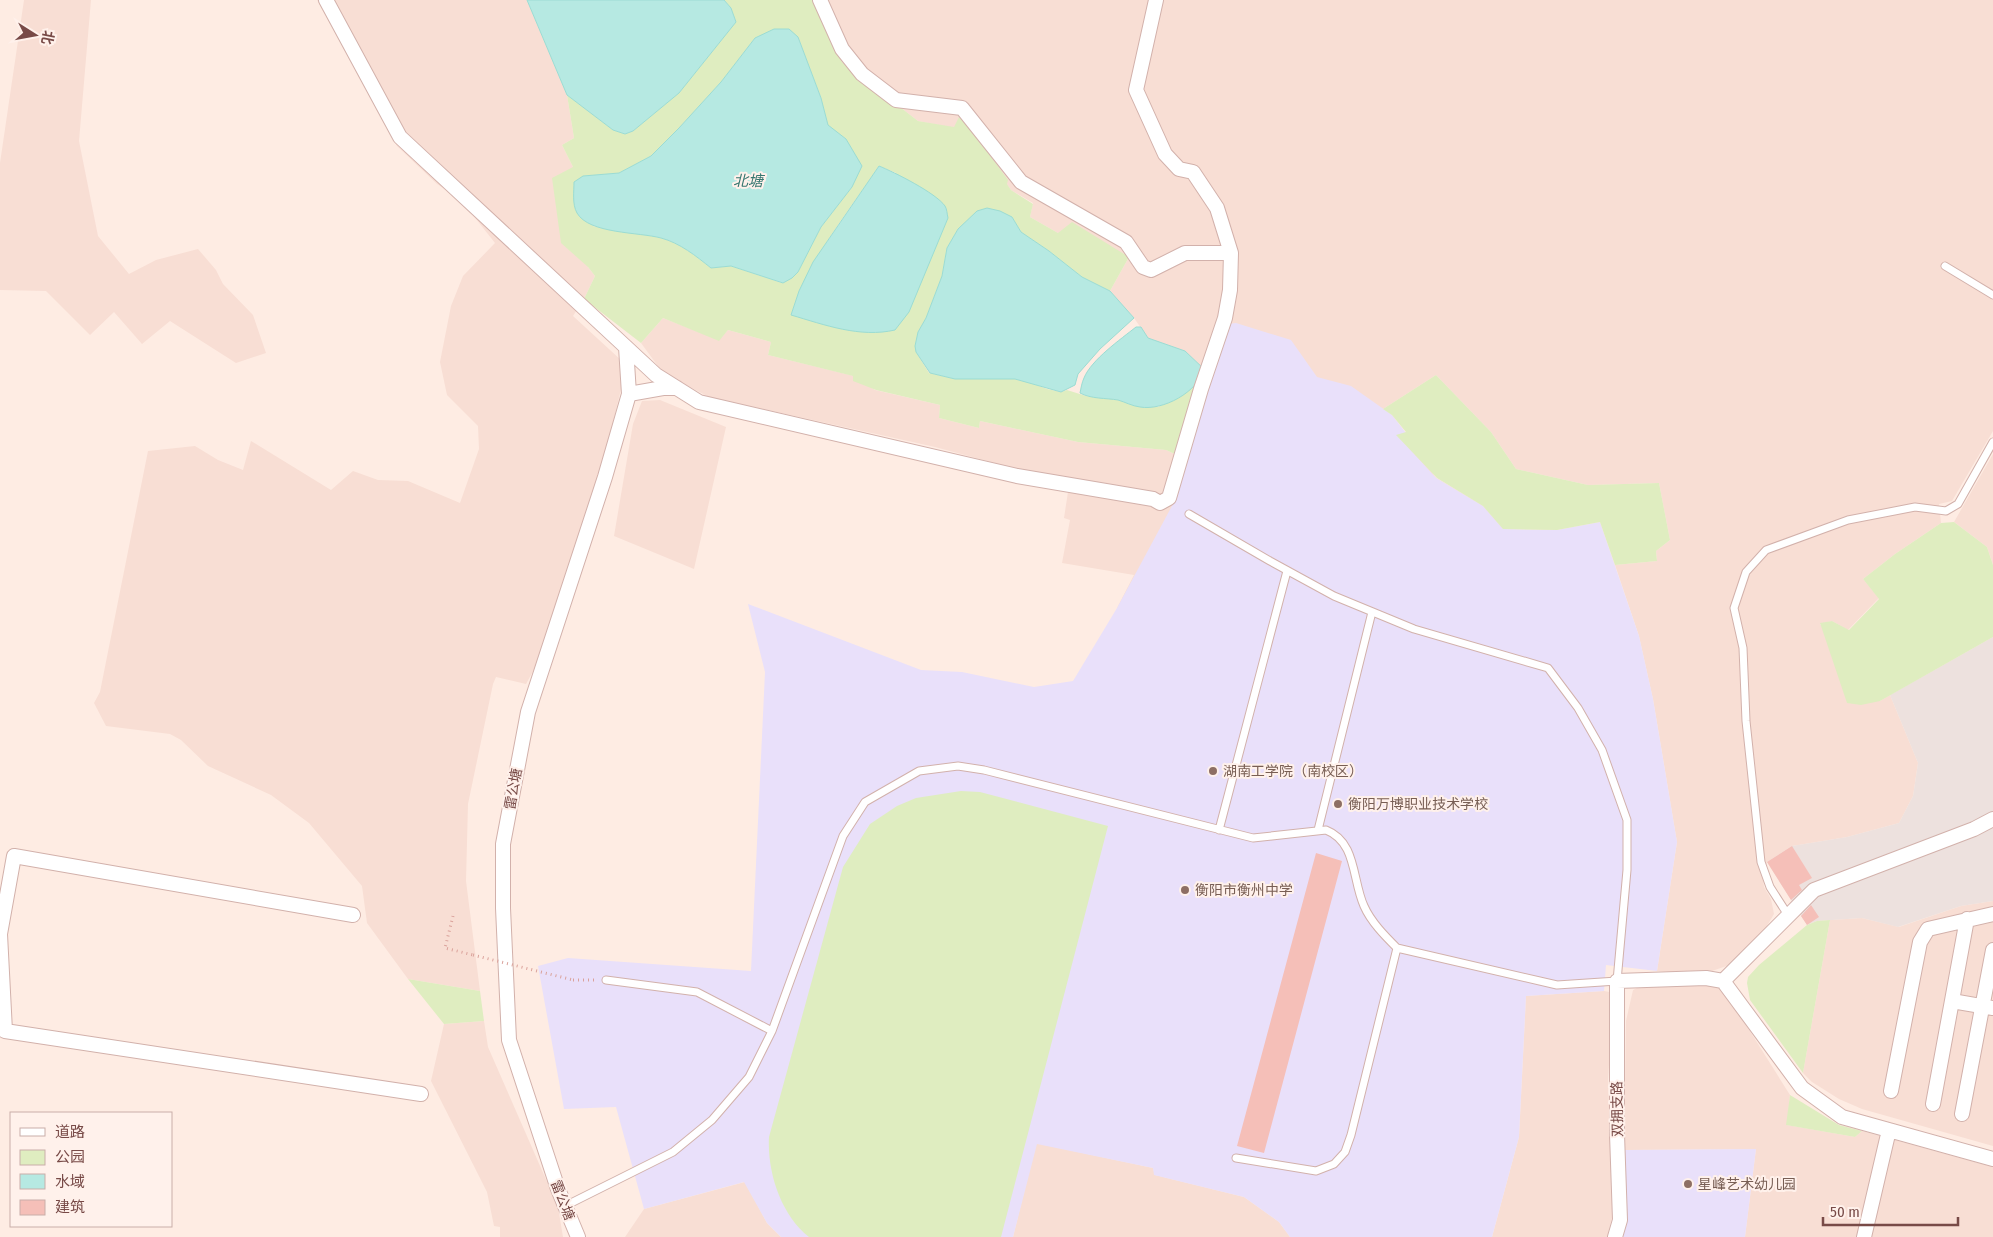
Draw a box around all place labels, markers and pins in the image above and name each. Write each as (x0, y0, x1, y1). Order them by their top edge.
place label: 湖南工学院（南校区） (1223, 763, 1363, 780)
marker: 湖南工学院（南校区） (1207, 765, 1219, 777)
place label: 衡阳万博职业技术学校 (1348, 796, 1488, 813)
marker: 衡阳万博职业技术学校 (1332, 798, 1344, 810)
place label: 衡阳市衡州中学 (1195, 882, 1293, 899)
marker: 衡阳市衡州中学 (1179, 884, 1191, 896)
place label: 星峰艺术幼儿园 (1698, 1176, 1796, 1193)
marker: 星峰艺术幼儿园 (1682, 1178, 1694, 1190)

